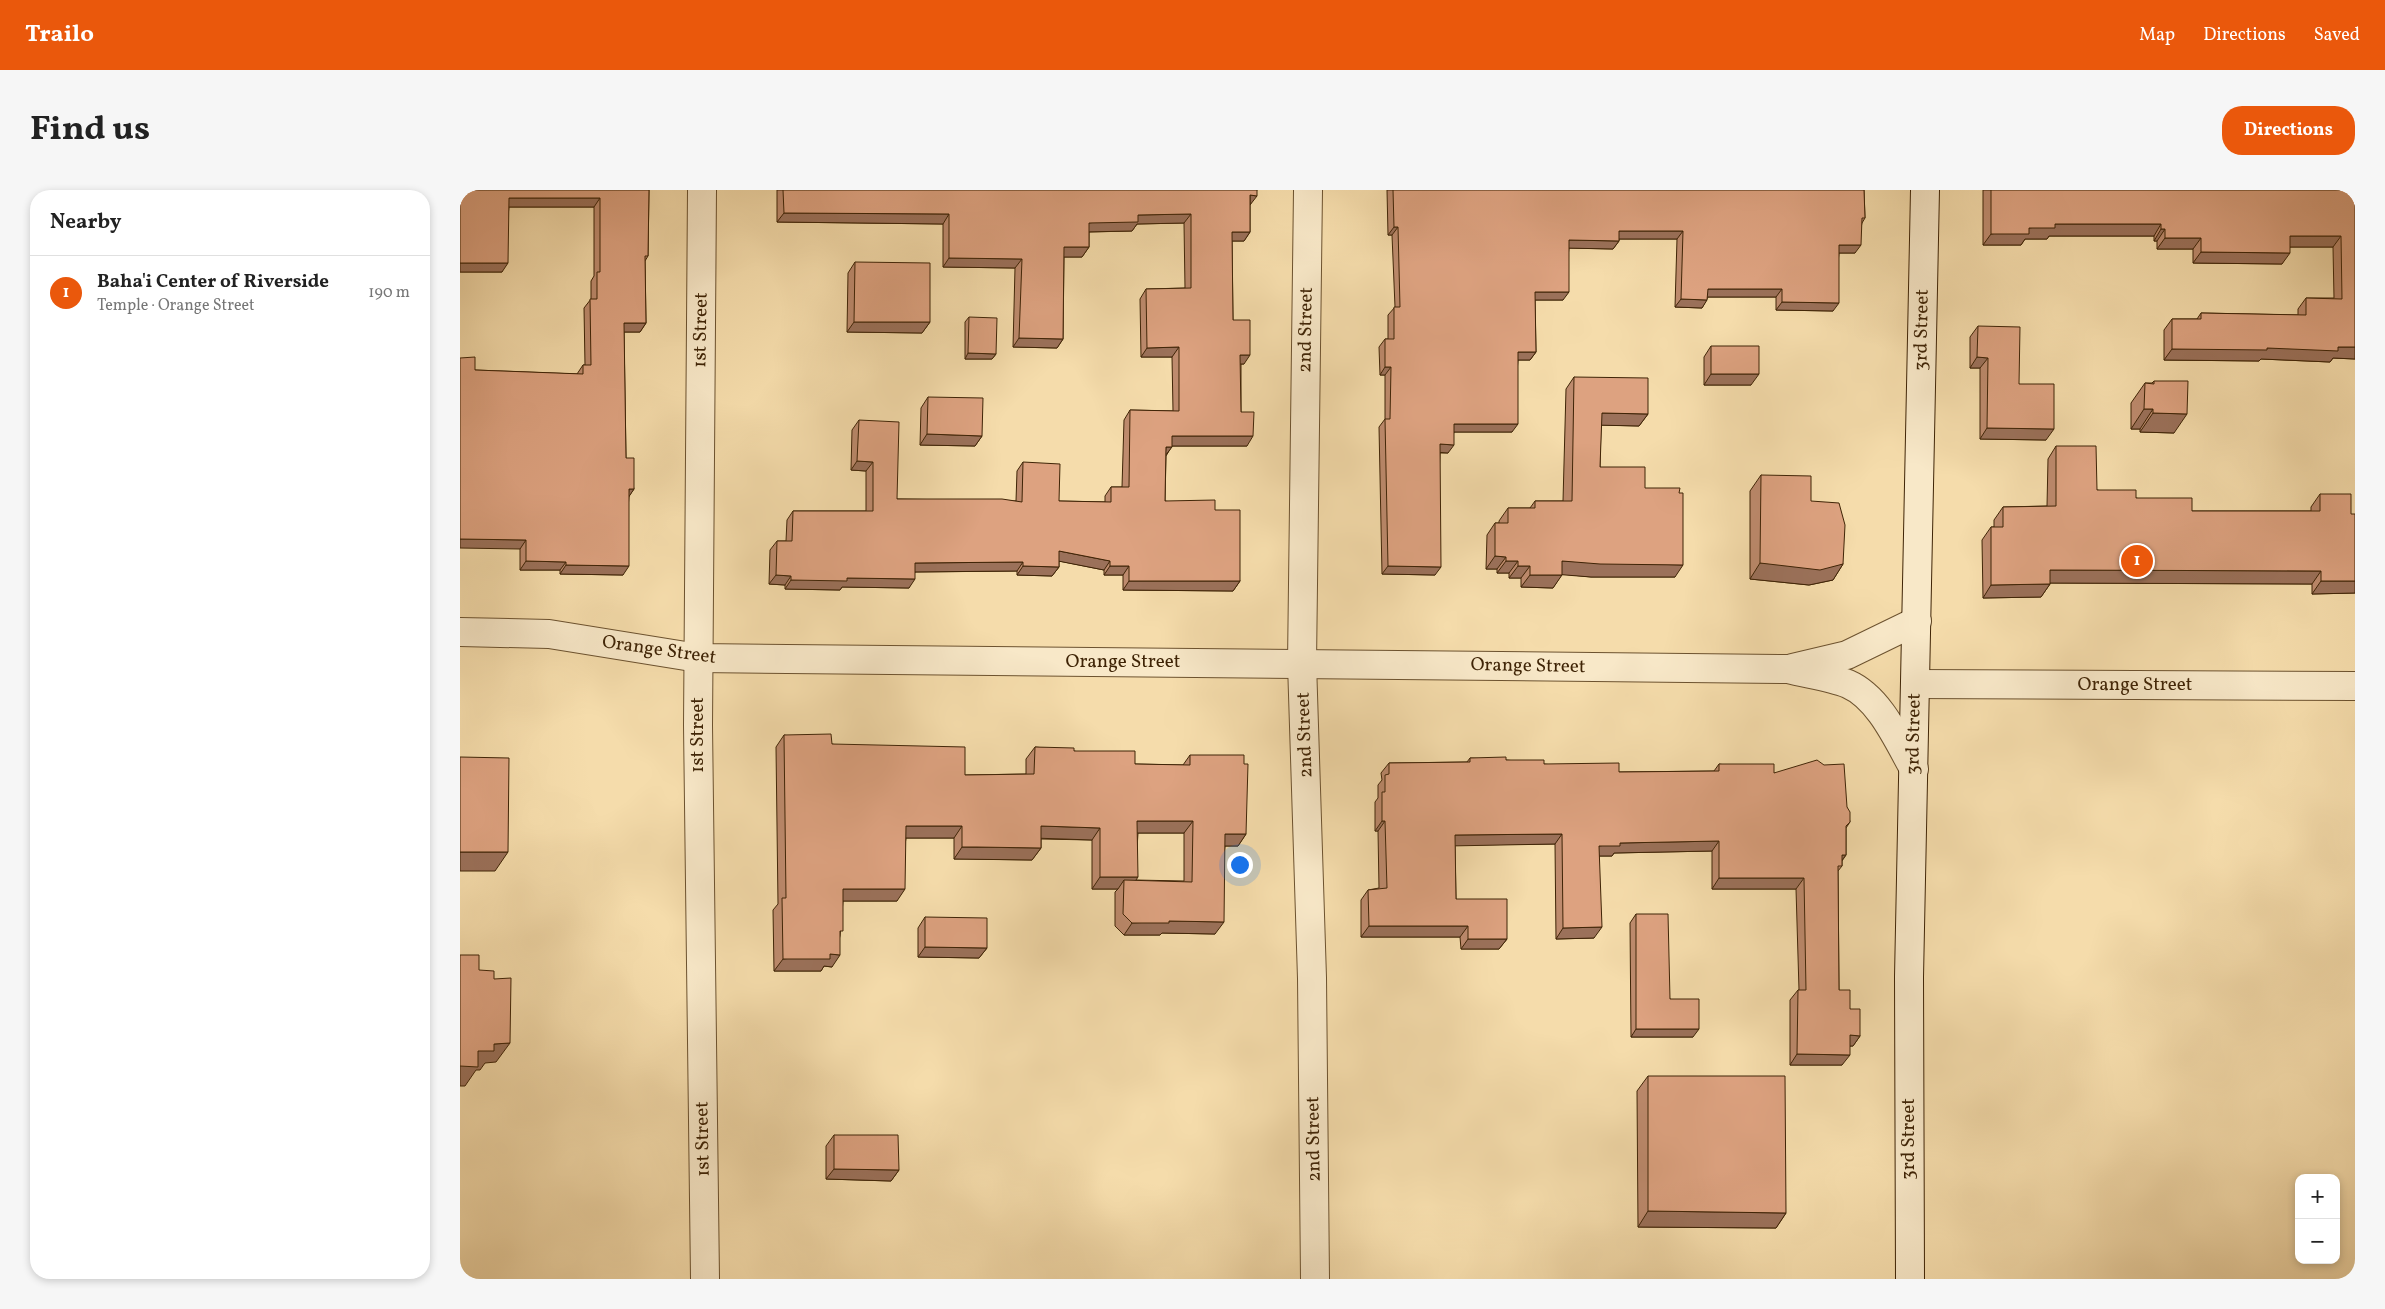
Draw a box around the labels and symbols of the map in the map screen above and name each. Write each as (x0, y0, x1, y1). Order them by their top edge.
street label: 2nd Street (1292, 287, 1320, 373)
street label: 3rd Street (1908, 288, 1936, 371)
street label: 1st Street (687, 292, 715, 368)
pin: 1 (2121, 542, 2153, 580)
street label: Orange Street (600, 629, 718, 671)
street label: Orange Street (1066, 649, 1181, 675)
street label: Orange Street (1470, 652, 1586, 680)
street label: Orange Street (2078, 672, 2193, 698)
street label: 2nd Street (1290, 691, 1319, 778)
street label: 3rd Street (1900, 692, 1928, 775)
street label: 1st Street (685, 697, 711, 773)
your location (1227, 852, 1253, 878)
street label: 2nd Street (1300, 1096, 1328, 1182)
street label: 3rd Street (1896, 1098, 1922, 1180)
street label: 1st Street (689, 1101, 717, 1177)

